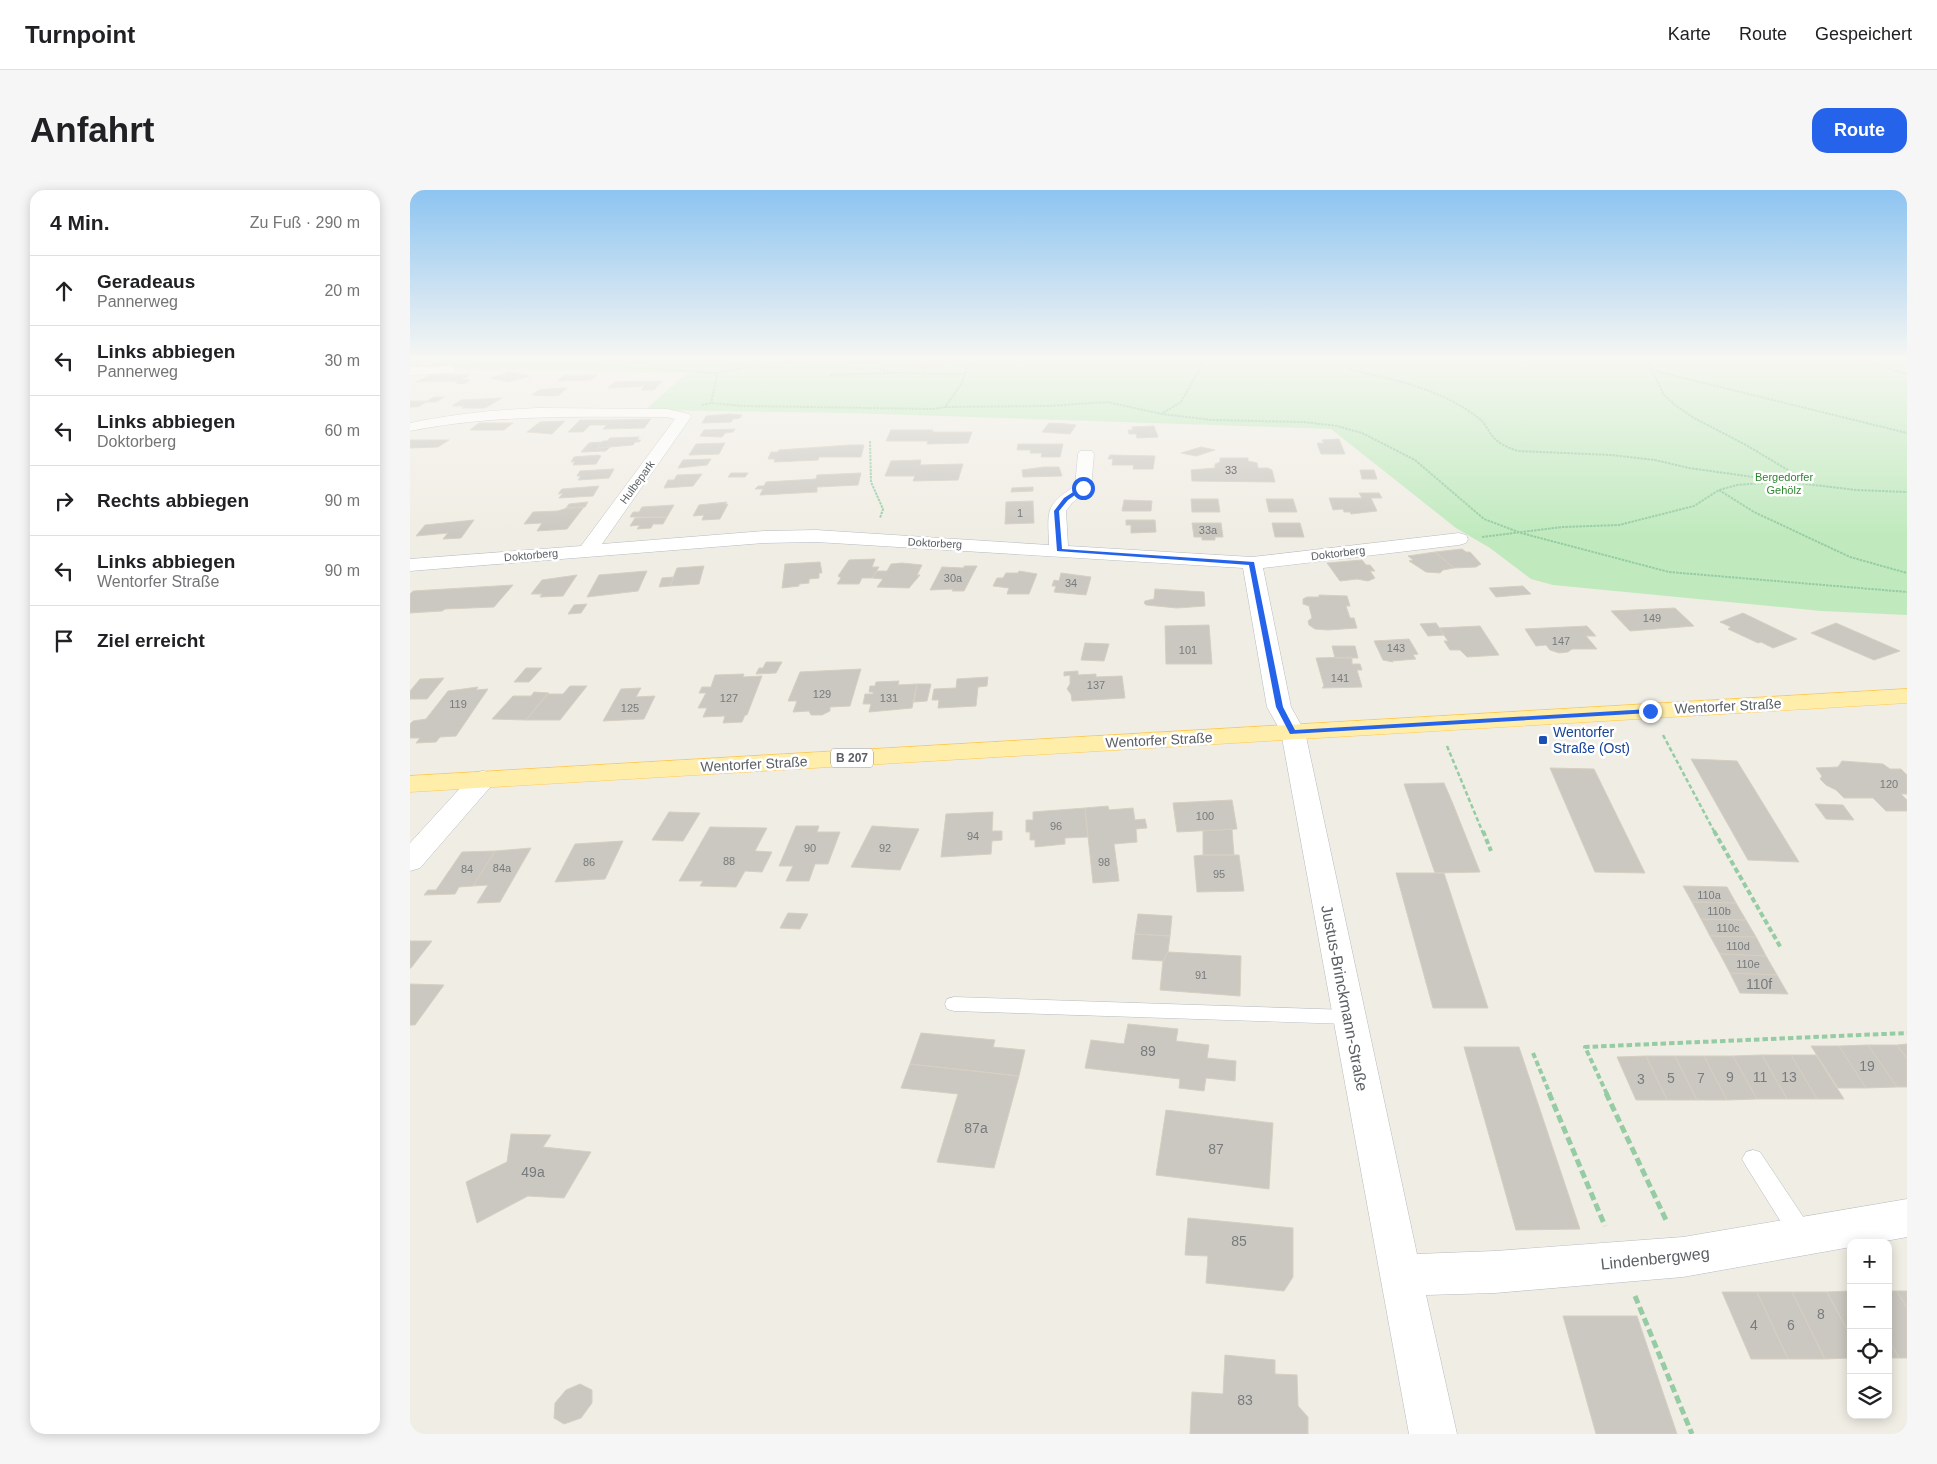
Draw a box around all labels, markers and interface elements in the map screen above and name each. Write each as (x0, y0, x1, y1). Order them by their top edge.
text: Turnpoint (25, 21, 135, 48)
text: Karte (1668, 24, 1711, 44)
text: Route (1739, 24, 1787, 44)
text: Gespeichert (1815, 24, 1912, 44)
button: Route (1812, 108, 1907, 153)
text: Anfahrt (30, 110, 154, 149)
text: 4 Min. (50, 211, 110, 234)
text: Zu Fuß · 290 m (250, 214, 360, 231)
text: Geradeaus (97, 271, 195, 292)
icon: ahead (50, 277, 78, 305)
text: 20 m (324, 282, 360, 299)
text: Pannerweg (97, 293, 178, 310)
text: Links abbiegen (97, 341, 235, 362)
icon: left (50, 347, 78, 375)
text: 30 m (324, 352, 360, 369)
text: Pannerweg (97, 363, 178, 380)
text: Links abbiegen (97, 411, 235, 432)
icon: left (50, 417, 78, 445)
text: 60 m (324, 422, 360, 439)
text: Doktorberg (97, 433, 176, 450)
street label: Hulbepark (617, 458, 657, 506)
house number: 33 (1225, 464, 1237, 476)
park label: Bergedorfer Gehölz (1755, 471, 1813, 496)
route start (1072, 477, 1095, 500)
icon: right (50, 487, 78, 515)
text: Rechts abbiegen (97, 490, 249, 511)
text: 90 m (324, 492, 360, 509)
house number: 1 (1017, 507, 1023, 519)
house number: 33a (1199, 524, 1218, 536)
street label: Doktorberg (908, 536, 962, 550)
street label: Doktorberg (1310, 544, 1366, 562)
street label: Doktorberg (503, 547, 559, 563)
text: Links abbiegen (97, 551, 235, 572)
icon: left (50, 557, 78, 585)
text: 90 m (324, 562, 360, 579)
house number: 30a (944, 572, 963, 584)
text: Wentorfer Straße (97, 573, 219, 590)
house number: 34 (1065, 577, 1077, 589)
house number: 149 (1643, 612, 1661, 624)
icon: arrive (50, 627, 78, 655)
text: Ziel erreicht (97, 630, 205, 651)
house number: 147 (1552, 635, 1570, 647)
house number: 143 (1387, 642, 1405, 654)
house number: 101 (1179, 644, 1197, 656)
house number: 141 (1331, 672, 1349, 684)
house number: 137 (1087, 679, 1105, 691)
house number: 129 (813, 688, 831, 700)
house number: 127 (720, 692, 738, 704)
house number: 131 (880, 692, 898, 704)
street label: Wentorfer Straße (1674, 695, 1782, 717)
house number: 119 (449, 698, 467, 710)
route end (1639, 700, 1662, 723)
house number: 125 (621, 702, 639, 714)
place label: Wentorfer Straße (Ost) (1553, 724, 1630, 756)
street label: Wentorfer Straße (1105, 729, 1213, 751)
marker: Wentorfer Straße (Ost) (1537, 734, 1549, 746)
road number: B 207 (831, 748, 873, 768)
street label: Wentorfer Straße (700, 753, 808, 775)
house number: 120 (1880, 778, 1898, 790)
house number: 100 (1196, 810, 1214, 822)
house number: 96 (1050, 820, 1062, 832)
house number: 94 (967, 830, 979, 842)
house number: 90 (804, 842, 816, 854)
house number: 92 (879, 842, 891, 854)
house number: 88 (723, 855, 735, 867)
house number: 86 (583, 856, 595, 868)
house number: 98 (1098, 856, 1110, 868)
house number: 84a (493, 862, 512, 874)
house number: 84 (461, 863, 473, 875)
house number: 95 (1213, 868, 1225, 880)
house number: 110a (1697, 889, 1722, 901)
street label: Justus-Brinckmann-Straße (1318, 904, 1371, 1093)
house number: 110b (1707, 905, 1731, 917)
house number: 110c (1716, 922, 1740, 934)
house number: 110d (1726, 940, 1750, 952)
house number: 110e (1736, 958, 1760, 970)
house number: 91 (1195, 969, 1207, 981)
house number: 110f (1746, 976, 1772, 992)
house number: 89 (1140, 1043, 1156, 1059)
house number: 19 (1859, 1058, 1875, 1074)
house number: 9 (1726, 1069, 1734, 1085)
house number: 11 (1753, 1069, 1767, 1085)
house number: 13 (1781, 1069, 1797, 1085)
house number: 5 (1667, 1070, 1675, 1086)
house number: 7 (1697, 1070, 1705, 1086)
house number: 3 (1637, 1071, 1645, 1087)
house number: 87a (964, 1120, 988, 1136)
house number: 87 (1208, 1141, 1224, 1157)
house number: 49a (521, 1164, 545, 1180)
house number: 85 (1231, 1233, 1247, 1249)
map controls (1847, 1239, 1892, 1419)
button: + (1847, 1239, 1892, 1284)
street label: Lindenbergweg (1600, 1244, 1710, 1273)
button: − (1847, 1284, 1892, 1329)
house number: 8 (1817, 1306, 1825, 1322)
house number: 4 (1750, 1317, 1758, 1333)
house number: 6 (1787, 1317, 1795, 1333)
button: locate (1847, 1329, 1892, 1374)
button: layers (1847, 1374, 1892, 1419)
house number: 83 (1237, 1392, 1253, 1408)

